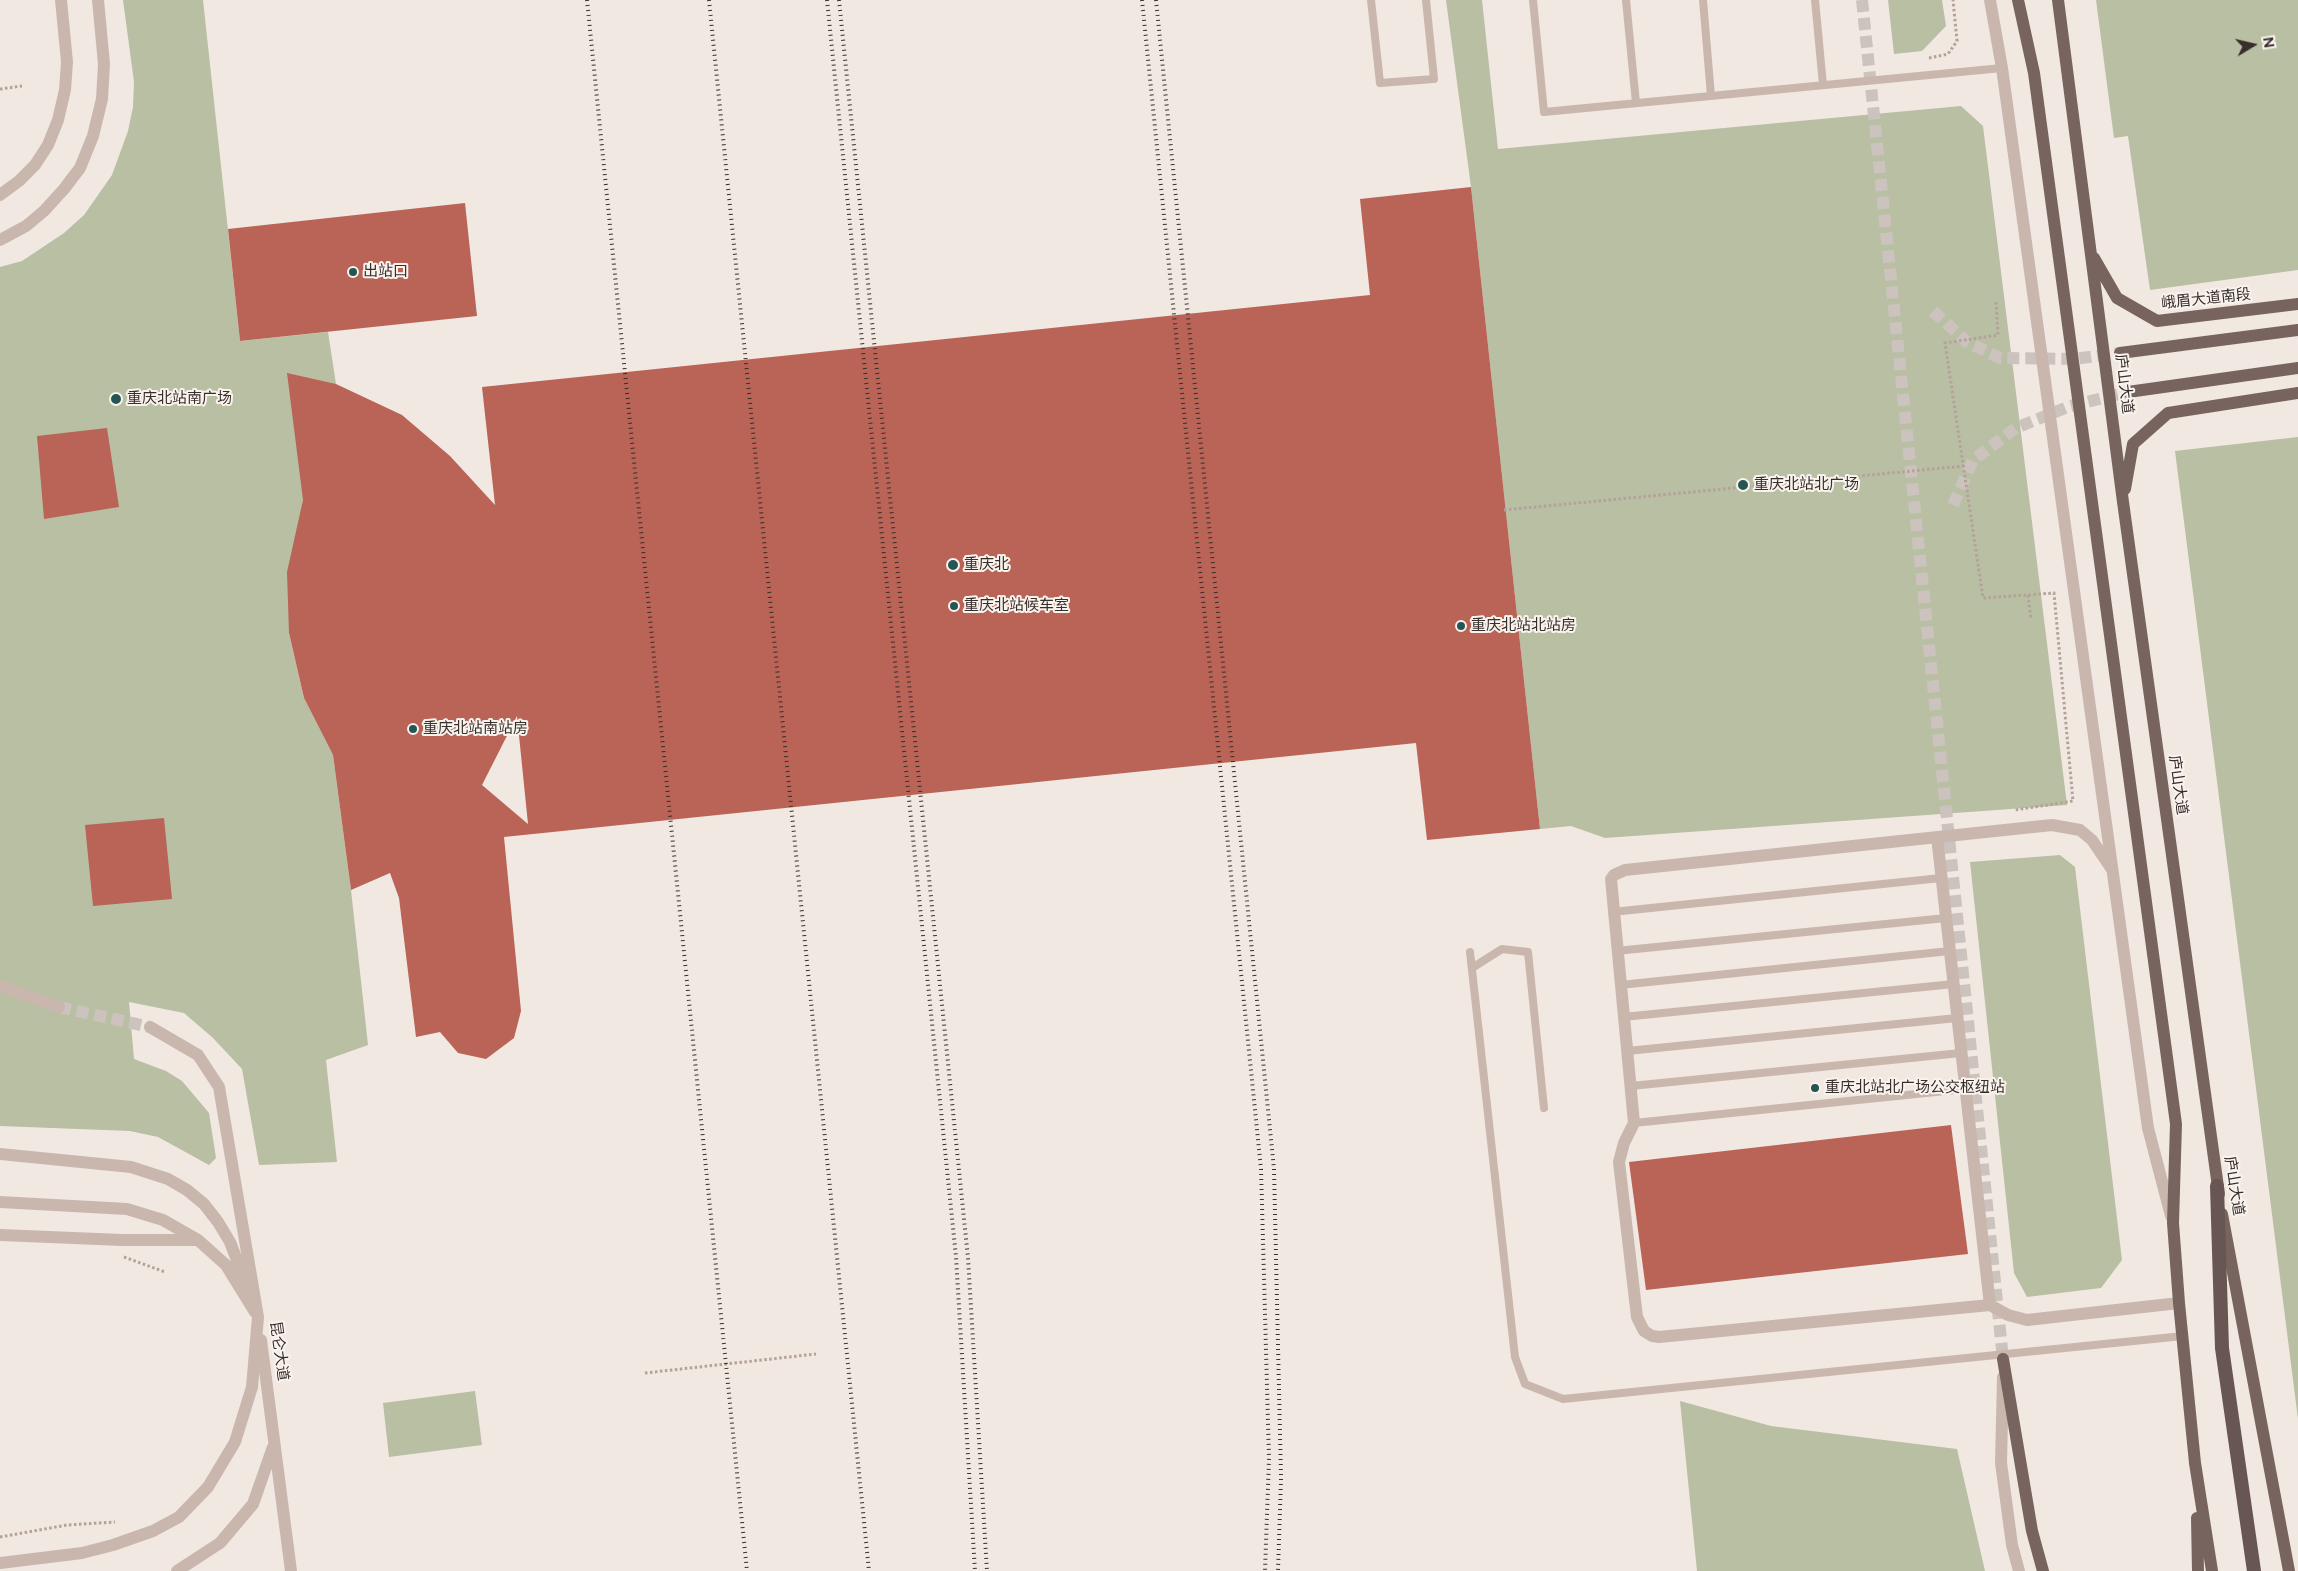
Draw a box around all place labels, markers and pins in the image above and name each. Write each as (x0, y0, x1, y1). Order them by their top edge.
place label: 出站口 (363, 263, 408, 281)
marker: 出站口 (347, 266, 359, 278)
place label: 重庆北站南广场 (127, 390, 232, 408)
marker: 重庆北站南广场 (109, 392, 123, 406)
place label: 重庆北站北广场 (1754, 476, 1859, 494)
marker: 重庆北站北广场 (1736, 478, 1750, 492)
place label: 重庆北 (964, 556, 1009, 574)
marker: 重庆北 (946, 558, 960, 572)
place label: 重庆北站候车室 (964, 597, 1069, 615)
marker: 重庆北站候车室 (948, 600, 960, 612)
place label: 重庆北站北站房 (1471, 617, 1576, 635)
marker: 重庆北站北站房 (1455, 620, 1467, 632)
place label: 重庆北站南站房 (423, 720, 528, 738)
marker: 重庆北站南站房 (407, 723, 419, 735)
place label: 重庆北站北广场公交枢纽站 (1825, 1079, 2005, 1097)
marker: 重庆北站北广场公交枢纽站 (1809, 1082, 1821, 1094)

